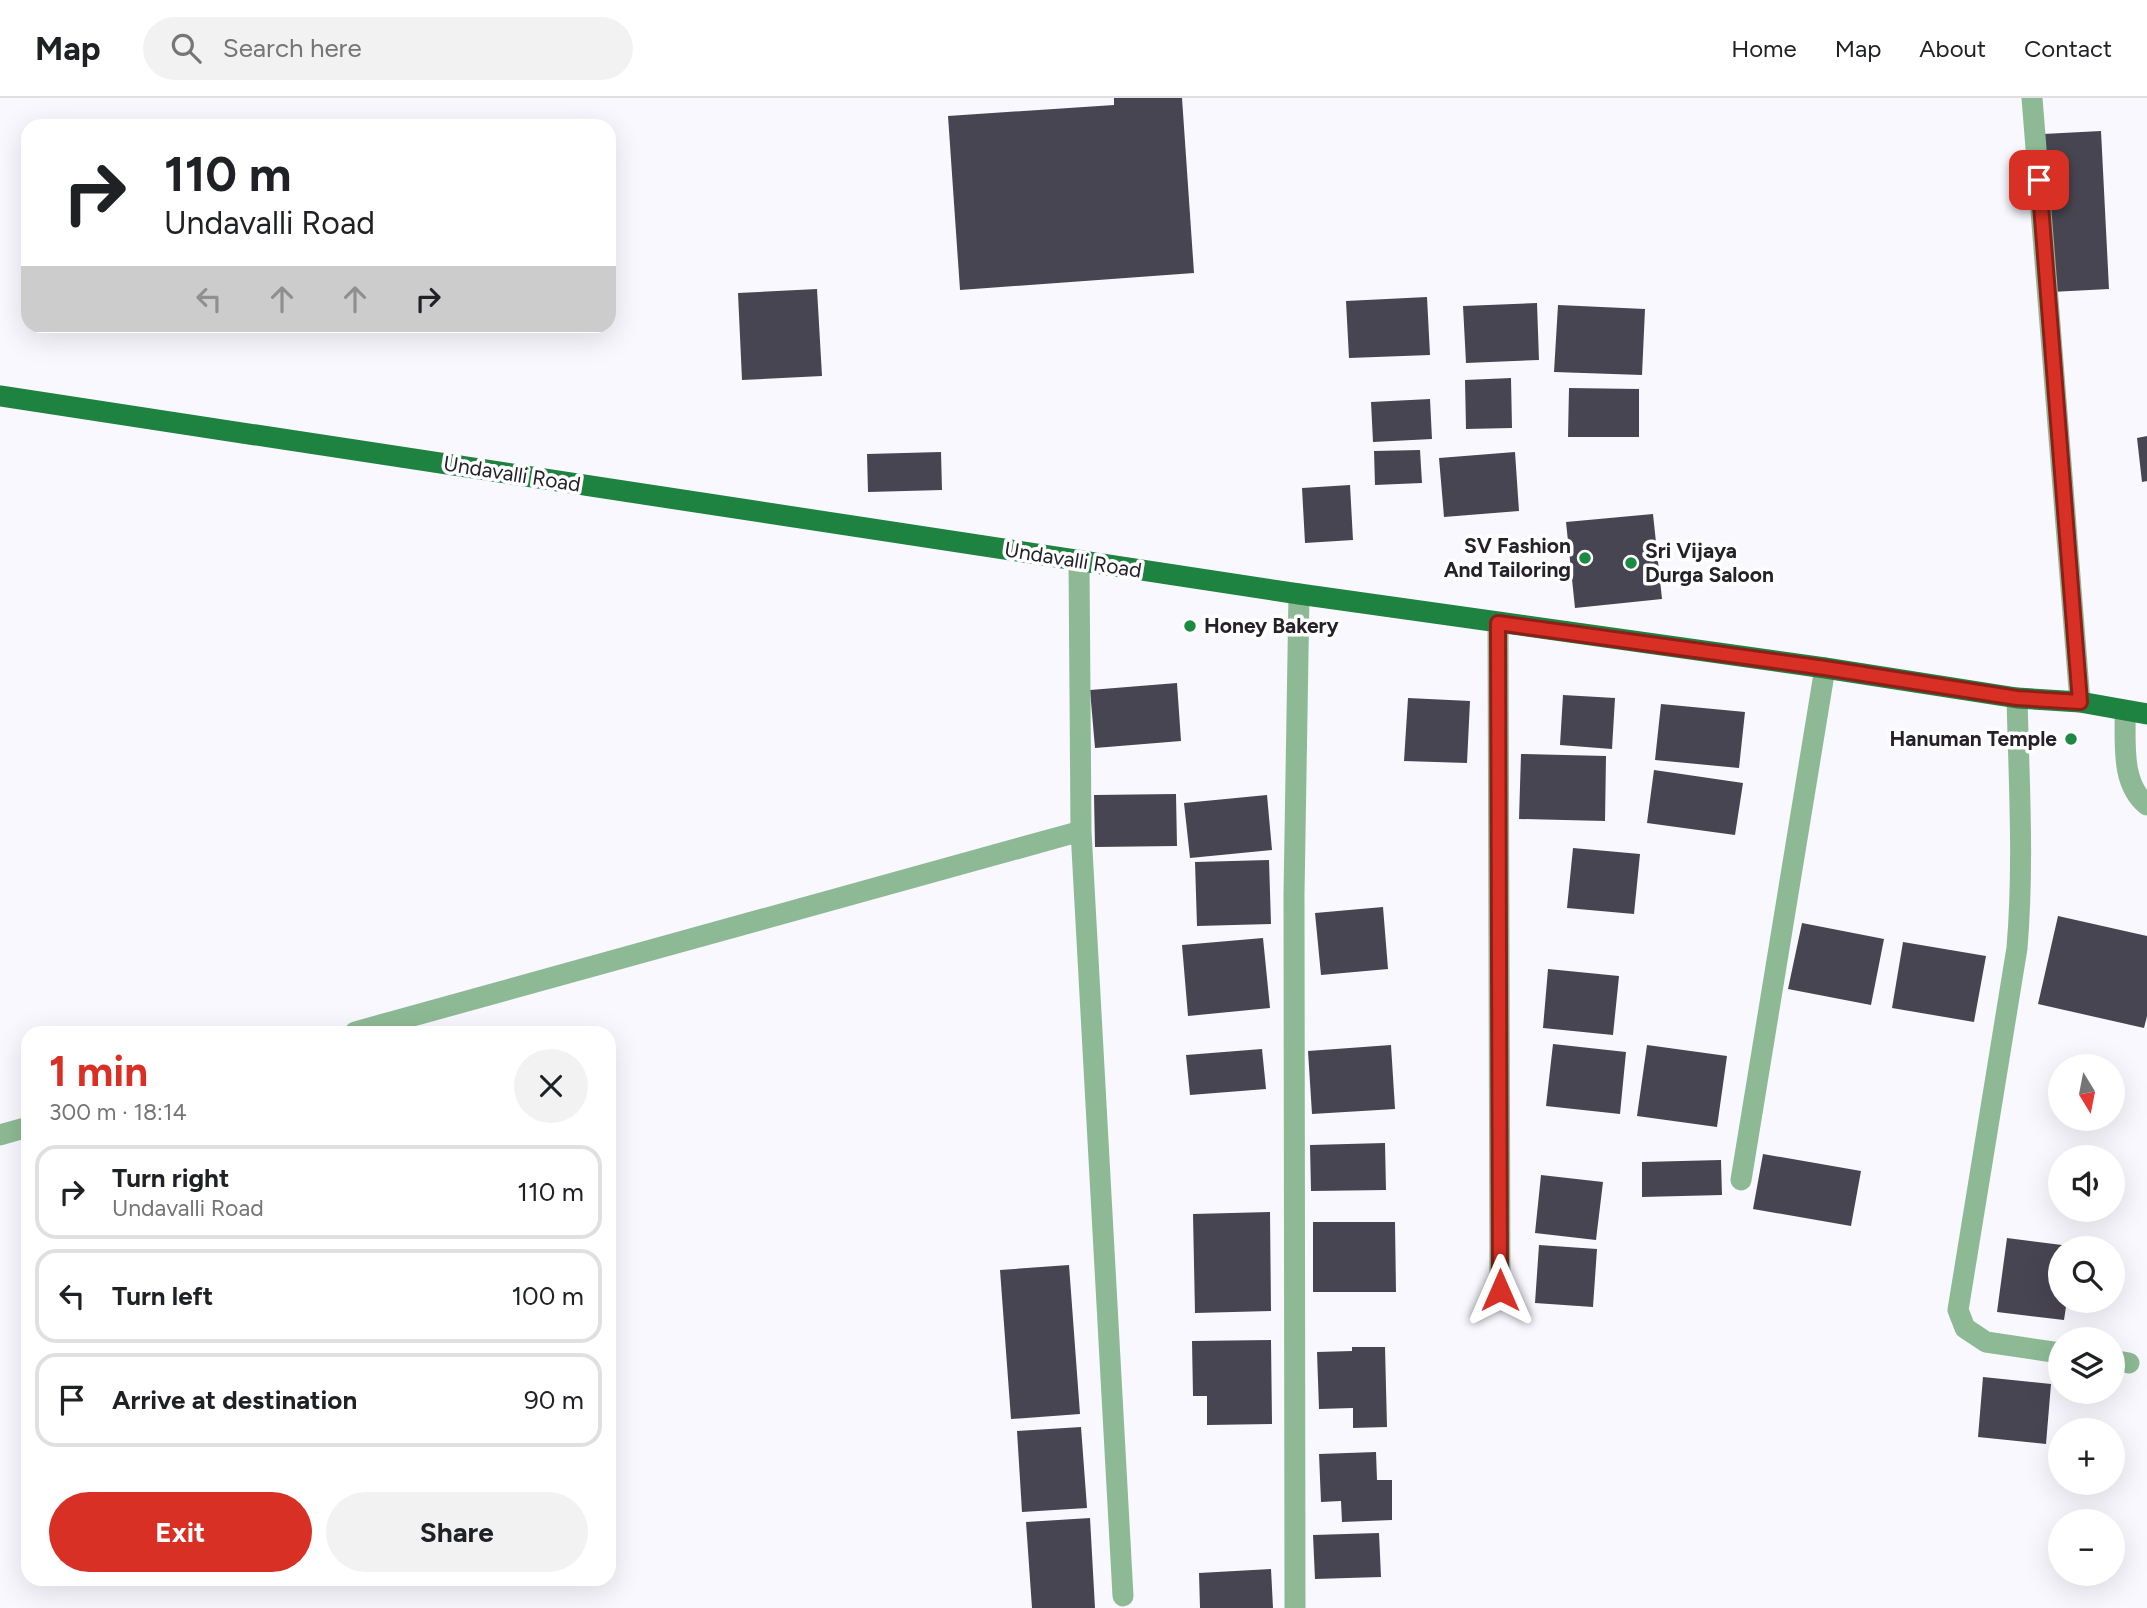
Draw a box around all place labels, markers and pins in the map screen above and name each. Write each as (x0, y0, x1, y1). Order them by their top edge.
pin (2009, 150, 2069, 210)
place label: SV Fashion And Tailoring (1444, 533, 1571, 582)
place label: Sri Vijaya Durga Saloon (1645, 538, 1774, 587)
marker: SV Fashion And Tailoring (1577, 550, 1593, 566)
marker: Sri Vijaya Durga Saloon (1623, 555, 1639, 571)
place label: Honey Bakery (1204, 613, 1340, 638)
marker: Honey Bakery (1182, 618, 1198, 634)
place label: Hanuman Temple (1890, 726, 2057, 751)
marker: Hanuman Temple (2063, 731, 2079, 747)

